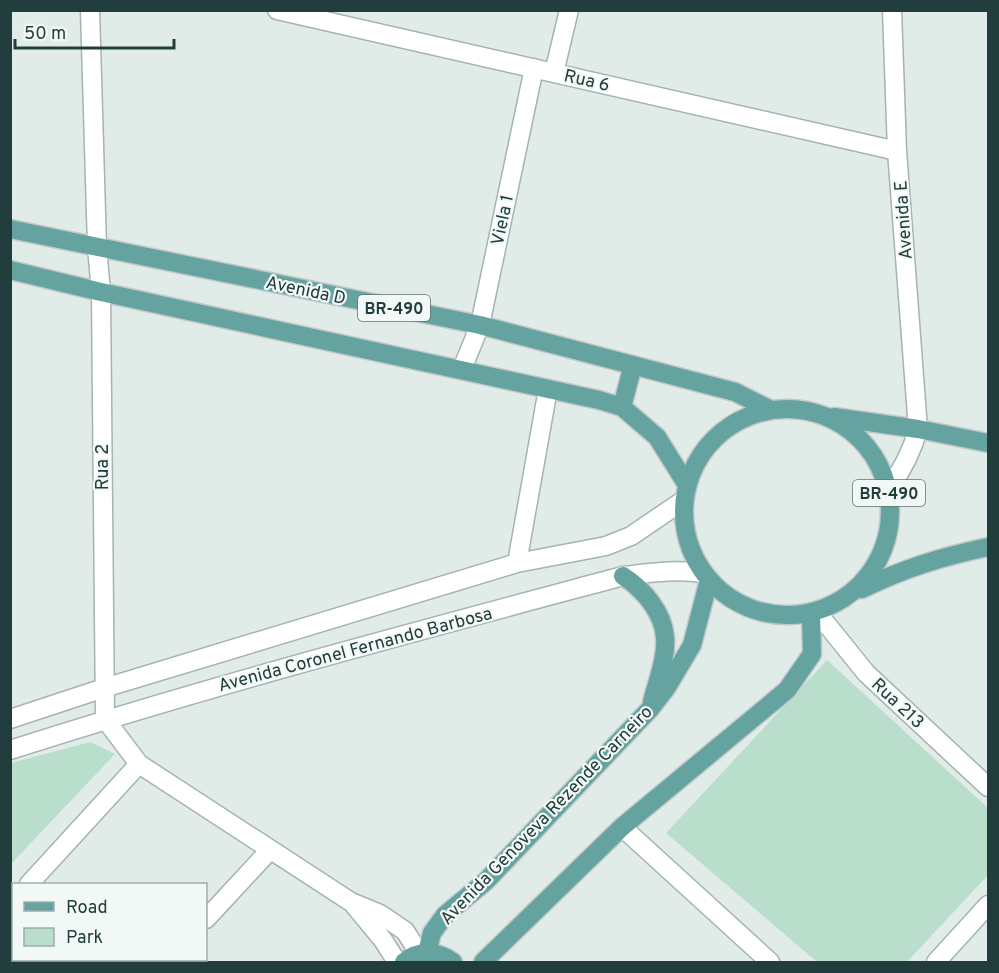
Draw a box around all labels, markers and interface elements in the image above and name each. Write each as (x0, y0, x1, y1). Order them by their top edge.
scale bar (15, 12, 174, 50)
text: 50 m (24, 23, 66, 46)
street label: Rua 6 (561, 65, 612, 98)
street label: Avenida E (890, 179, 919, 260)
street label: Viela 1 (487, 193, 520, 248)
street label: Avenida D (264, 272, 348, 311)
road number: BR-490 (358, 295, 430, 321)
street label: Rua 2 (92, 444, 115, 490)
road number: BR-490 (853, 480, 925, 506)
street label: Avenida Coronel Fernando Barbosa (216, 603, 495, 698)
street label: Rua 213 (866, 674, 928, 734)
street label: Avenida Genoveva Rezende Carneiro (436, 702, 658, 931)
legend (12, 883, 207, 961)
text: Road (66, 897, 108, 920)
text: Park (66, 927, 103, 950)

